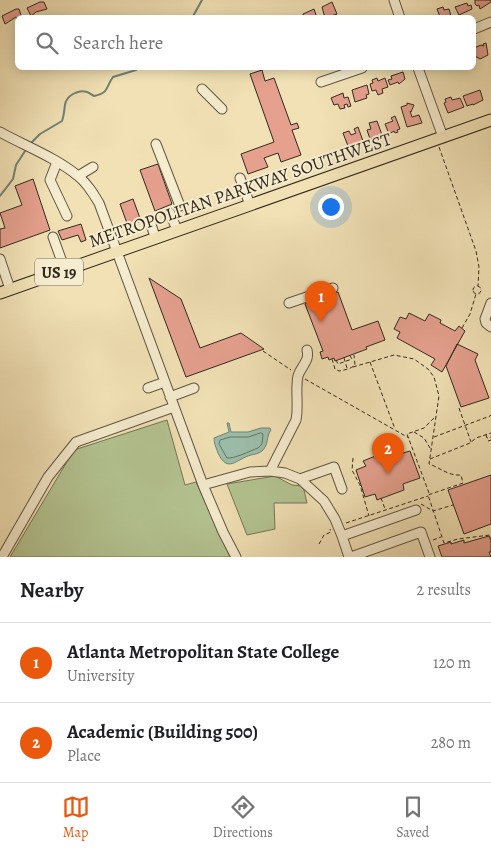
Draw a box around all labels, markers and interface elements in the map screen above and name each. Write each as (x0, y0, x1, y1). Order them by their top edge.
search box (15, 15, 476, 70)
icon: search (33, 29, 61, 57)
text: Search here (73, 30, 163, 56)
street label: METROPOLITAN PARKWAY SOUTHWEST (86, 127, 395, 253)
your location (318, 194, 344, 220)
road number: US 19 (35, 258, 83, 286)
pin: 1 (305, 281, 337, 322)
pin: 2 (372, 433, 404, 474)
text: Nearby (20, 576, 83, 604)
text: 2 results (416, 579, 471, 601)
text: Atlanta Metropolitan State College (67, 639, 339, 665)
text: 1 (33, 652, 39, 674)
text: 120 m (433, 652, 471, 674)
text: University (67, 665, 134, 687)
text: Academic (Building 500) (67, 719, 258, 745)
text: 2 (32, 732, 40, 754)
text: 280 m (431, 732, 471, 754)
text: Place (67, 745, 101, 767)
tab: Map (62, 793, 90, 842)
tab: Directions (213, 793, 273, 842)
tab: Saved (396, 793, 429, 842)

